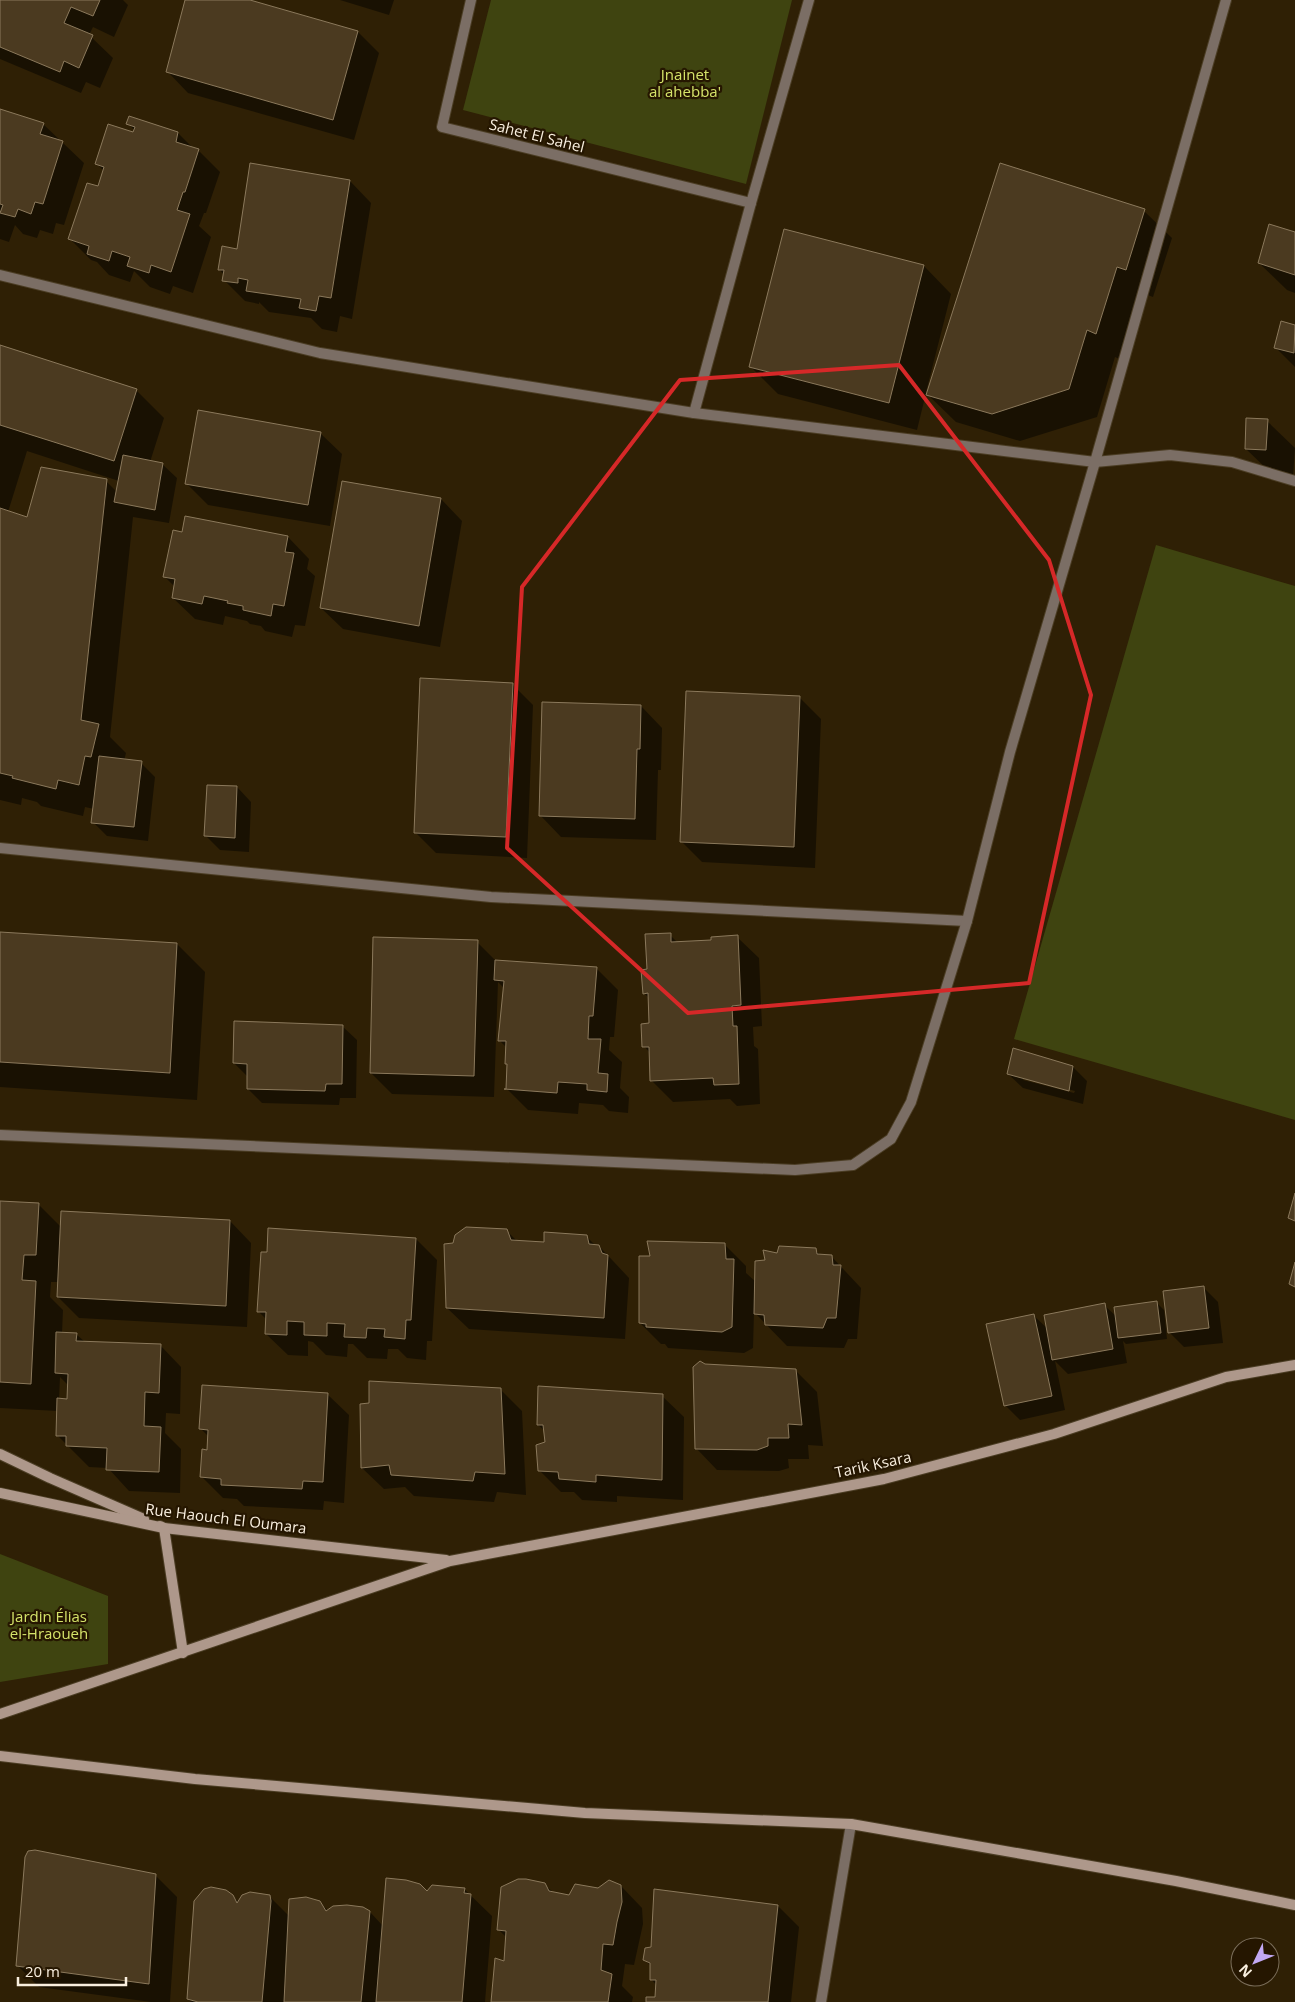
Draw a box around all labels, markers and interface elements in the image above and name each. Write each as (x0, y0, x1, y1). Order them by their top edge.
park label: Jnainet al ahebba' (649, 64, 721, 101)
street label: Sahet El Sahel (487, 114, 587, 156)
street label: Tarik Ksara (833, 1446, 913, 1482)
street label: Rue Haouch El Oumara (144, 1498, 308, 1538)
park label: Jardin Élias el-Hraoueh (9, 1606, 88, 1643)
north arrow (1230, 1937, 1280, 1987)
scale bar (18, 1954, 125, 1986)
text: 20 m (25, 1961, 60, 1981)
text: N (1234, 1961, 1256, 1982)

